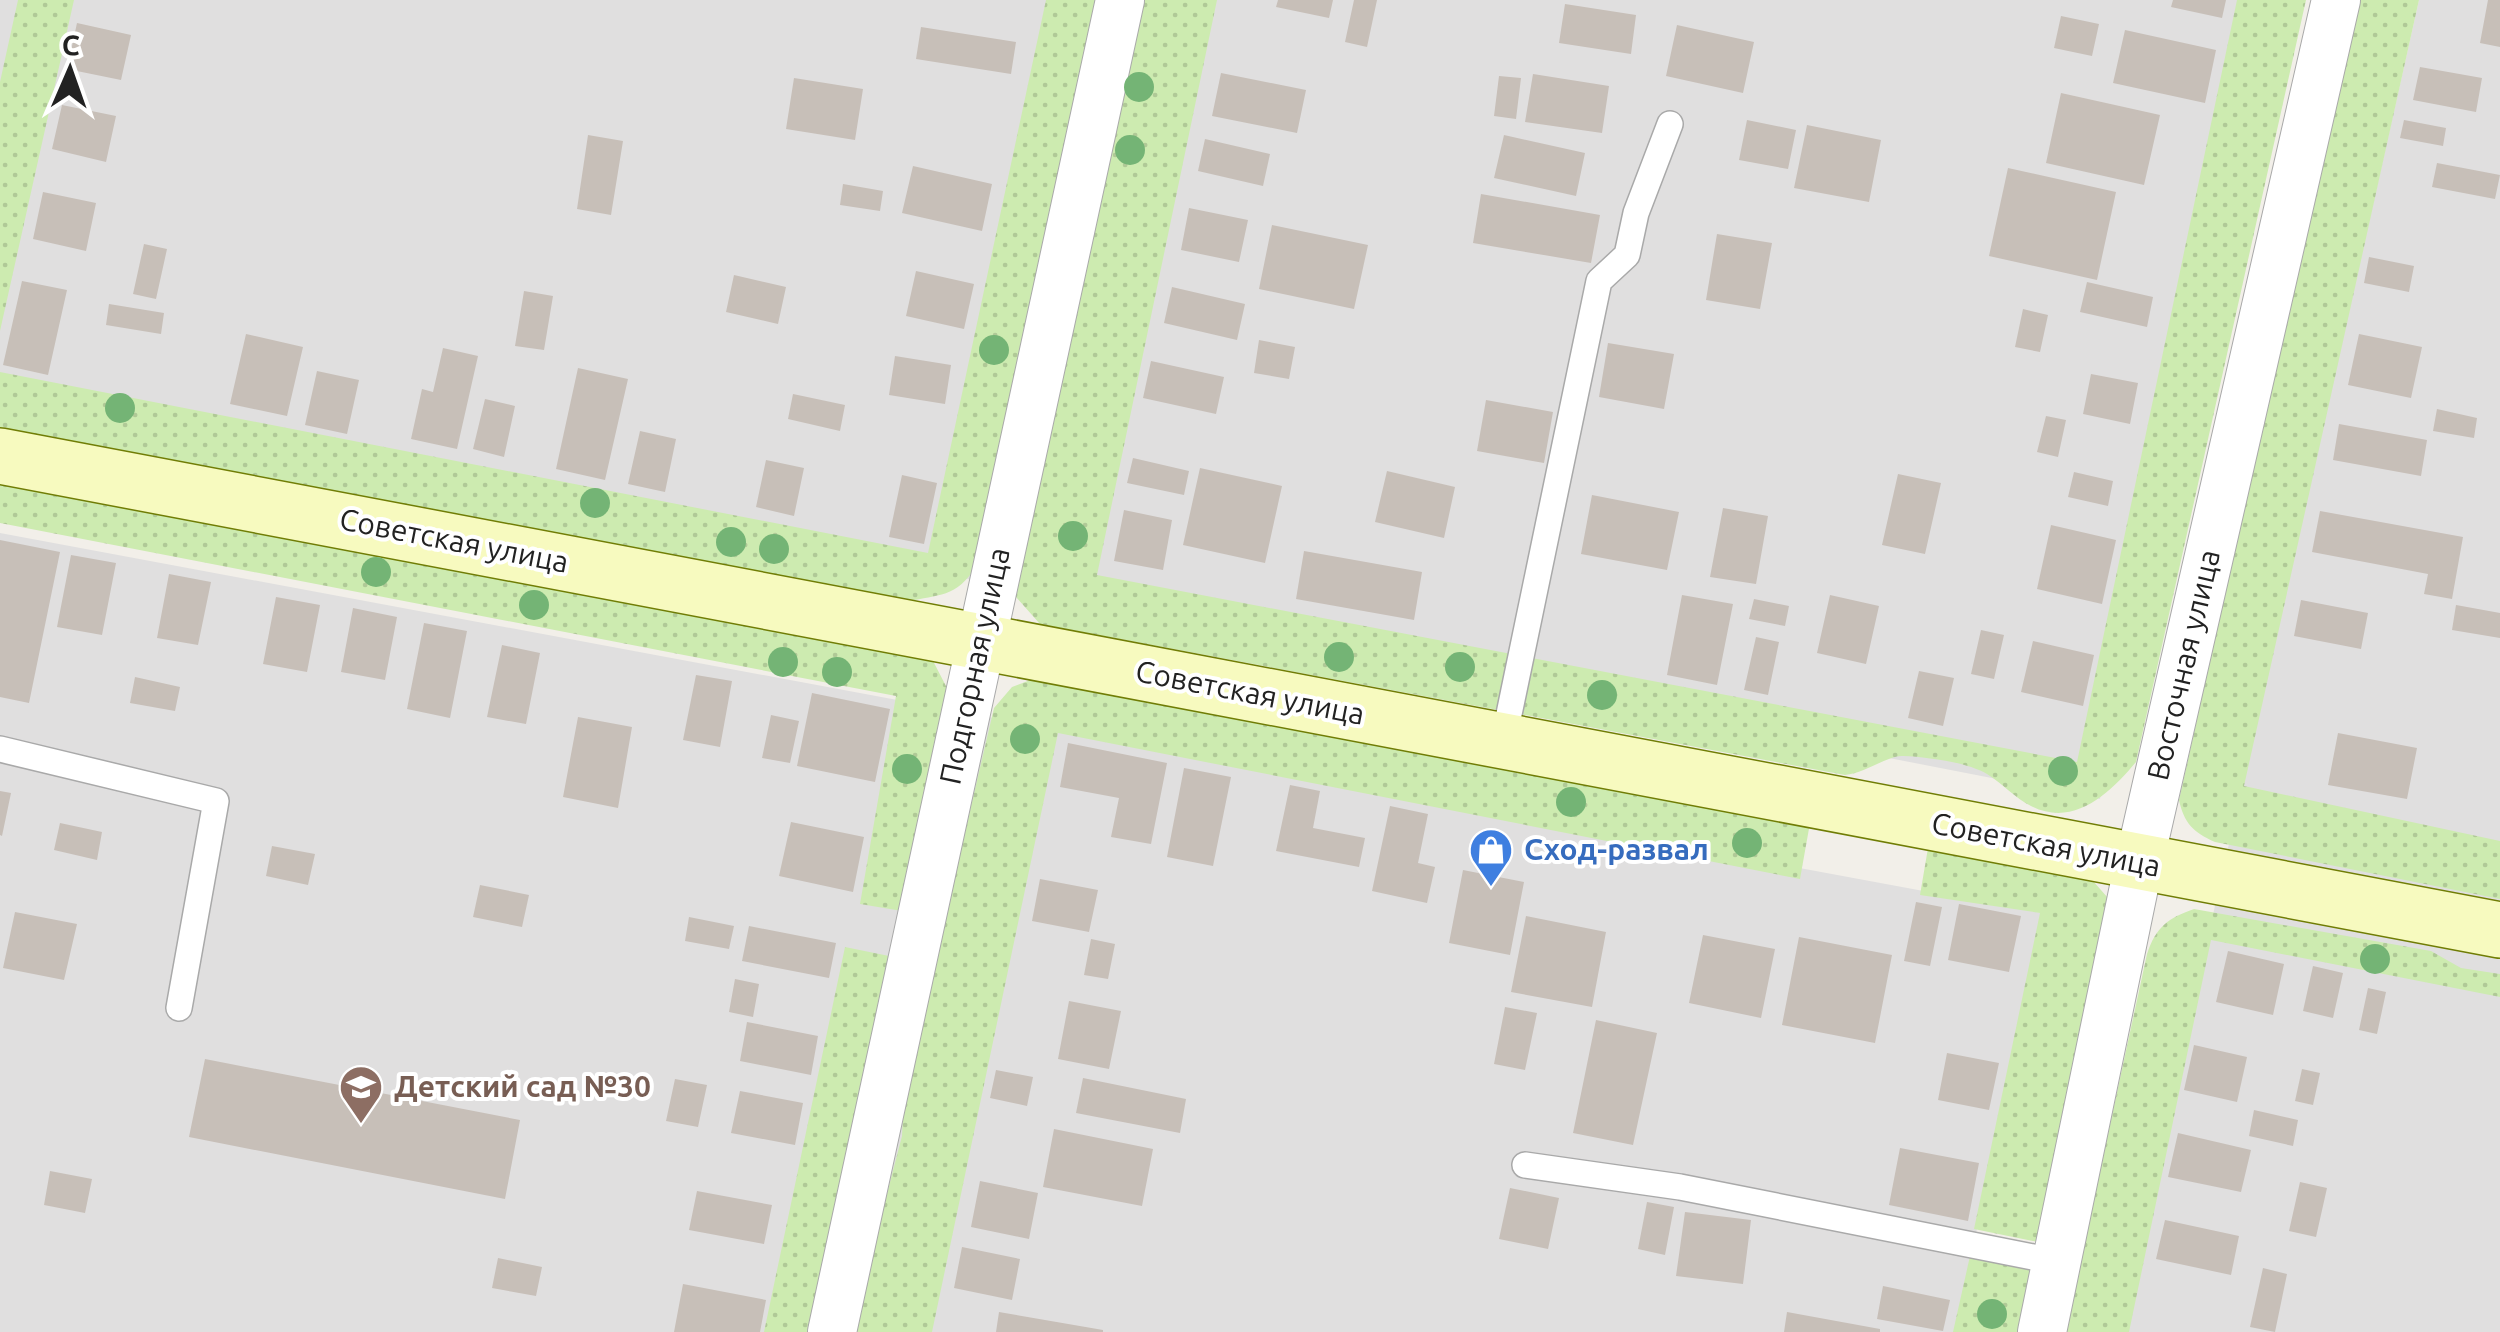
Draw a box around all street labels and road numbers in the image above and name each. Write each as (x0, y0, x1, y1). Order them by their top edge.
street label: Советская улица (337, 501, 571, 579)
street label: Подгорная улица (932, 544, 1016, 787)
street label: Восточная улица (2140, 546, 2226, 783)
street label: Советская улица (1133, 653, 1367, 731)
street label: Советская улица (1929, 805, 2163, 883)

